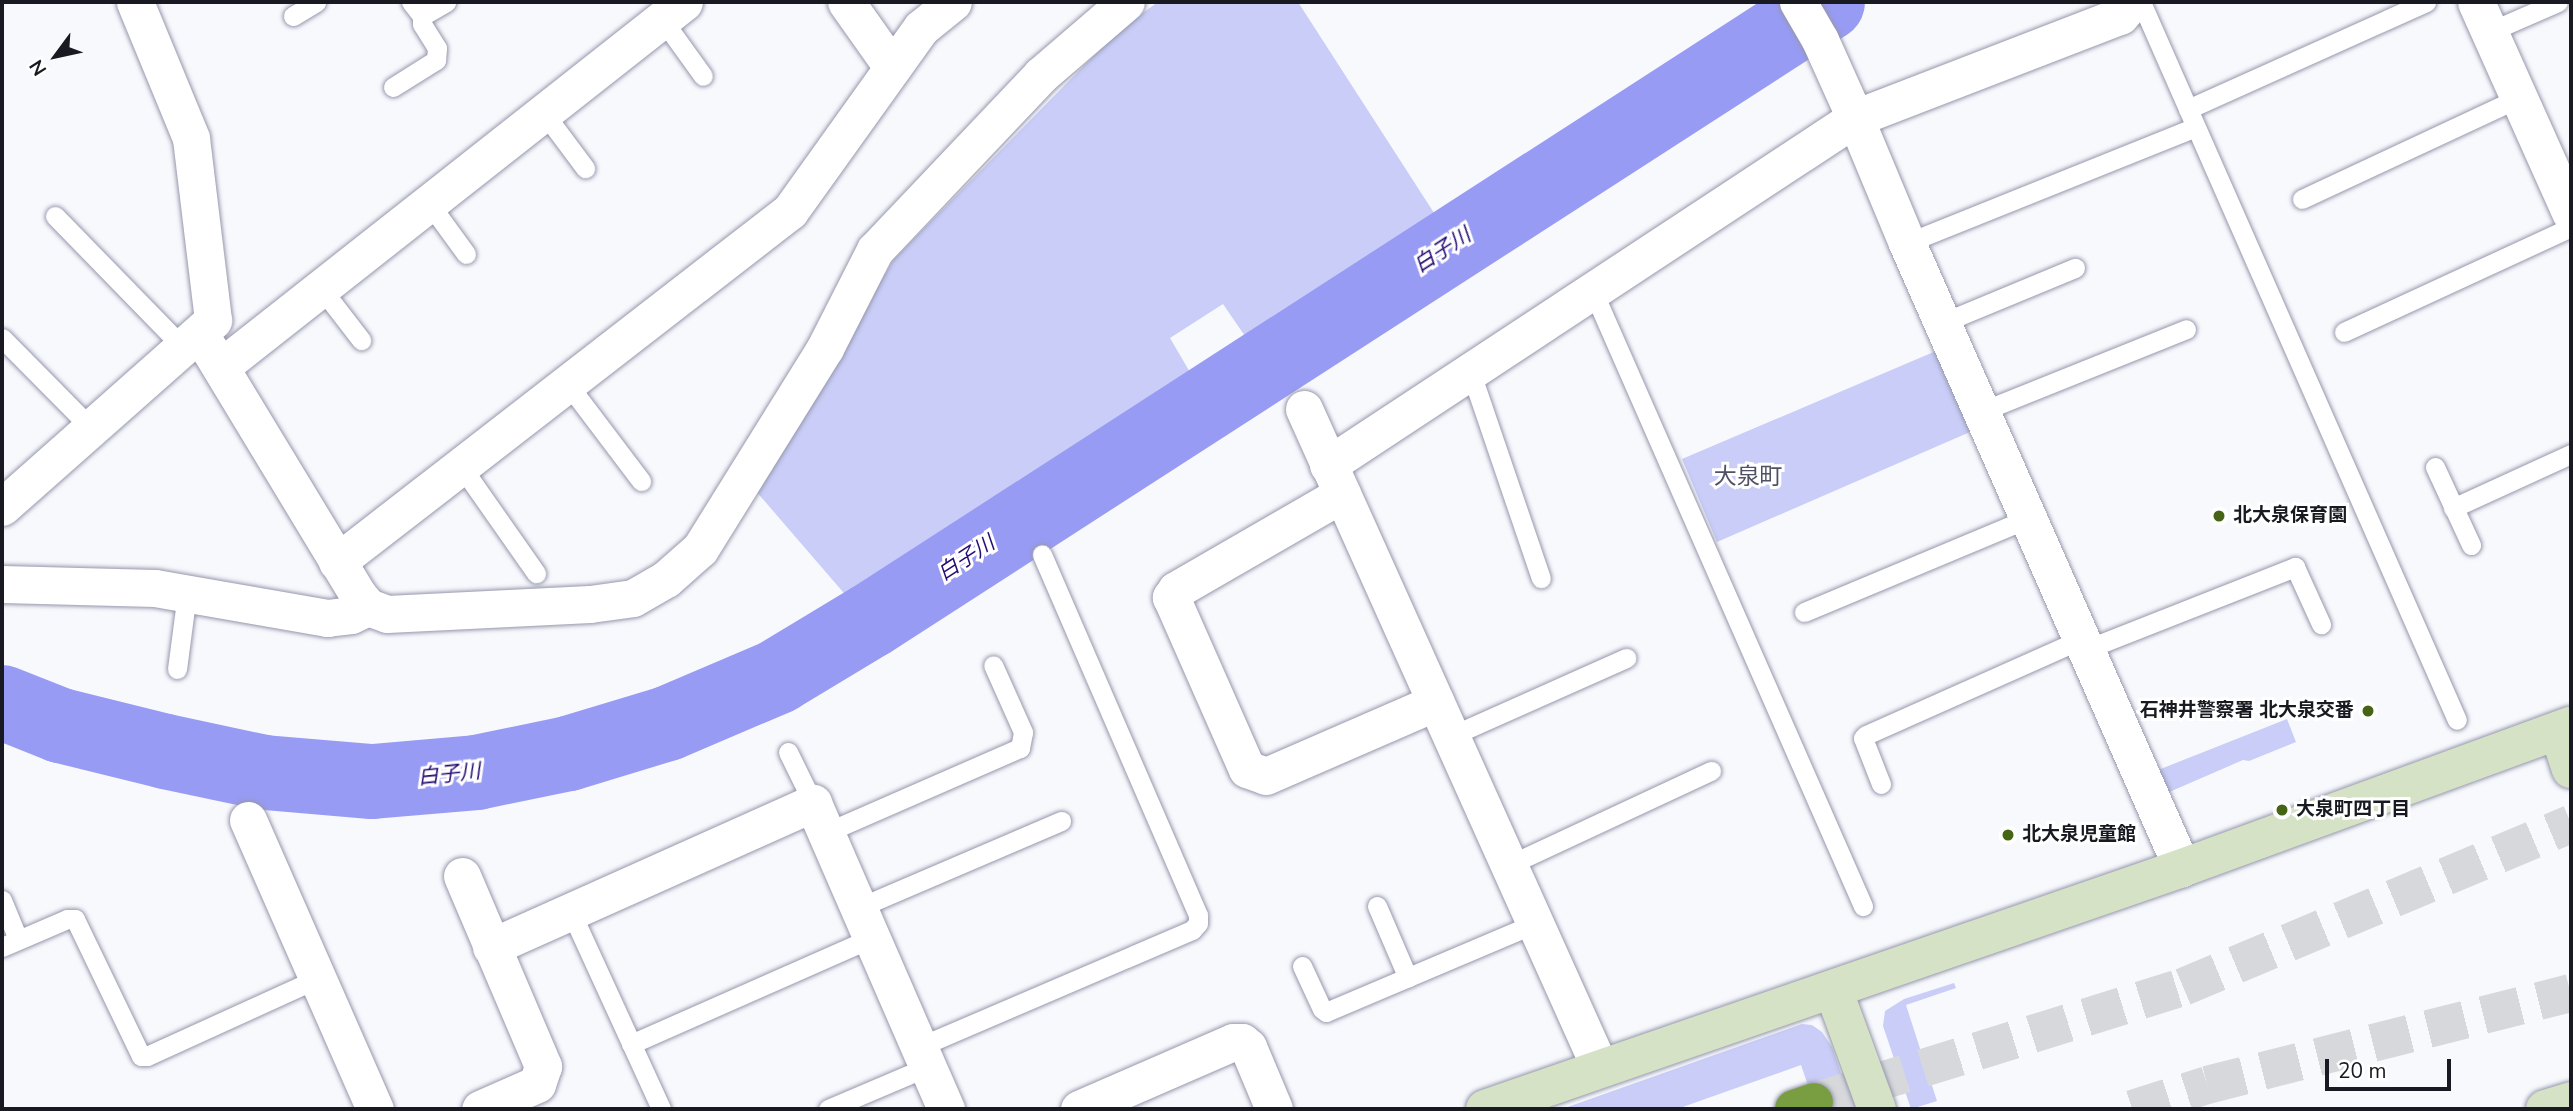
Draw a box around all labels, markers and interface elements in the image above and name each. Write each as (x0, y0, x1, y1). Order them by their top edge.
north arrow (21, 21, 91, 91)
text: N (24, 54, 53, 80)
water label: 白子川 (1409, 222, 1475, 278)
district label: 大泉町 (1714, 463, 1782, 491)
place label: 北大泉保育園 (2233, 505, 2347, 527)
marker: 北大泉保育園 (2211, 508, 2227, 524)
water label: 白子川 (933, 530, 999, 586)
place label: 石神井警察署 北大泉交番 (2140, 700, 2354, 722)
marker: 石神井警察署 北大泉交番 (2360, 703, 2376, 719)
water label: 白子川 (416, 758, 482, 790)
place label: 大泉町四丁目 (2296, 799, 2410, 821)
marker: 大泉町四丁目 (2274, 802, 2290, 818)
place label: 北大泉児童館 (2022, 824, 2136, 846)
marker: 北大泉児童館 (2000, 827, 2016, 843)
scale bar (2328, 1044, 2454, 1088)
text: 20 m (2338, 1057, 2387, 1085)

